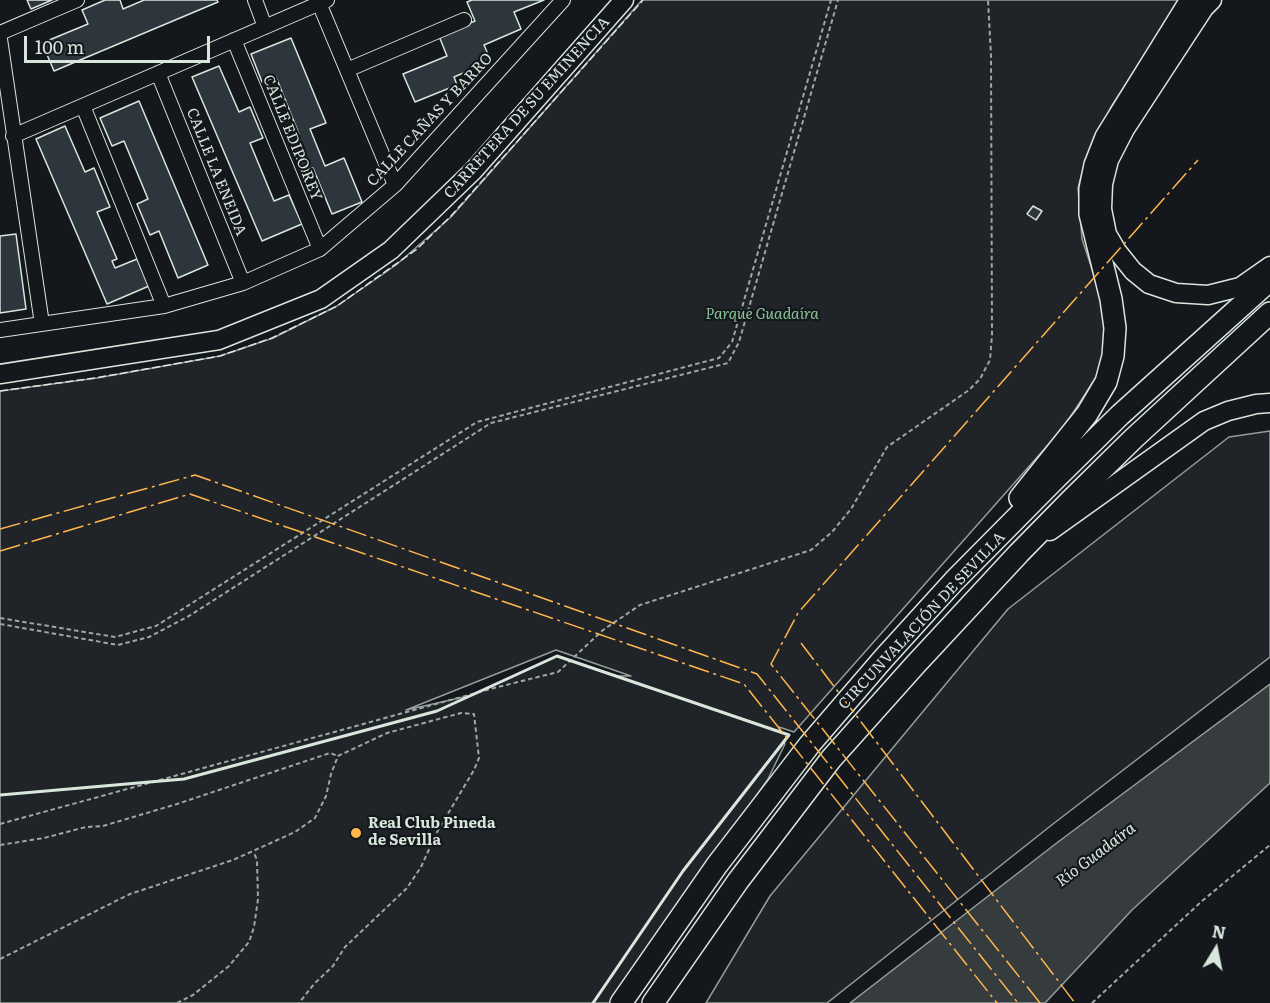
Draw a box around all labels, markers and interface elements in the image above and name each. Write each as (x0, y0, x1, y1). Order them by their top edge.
street label: CARRETERA DE SU EMINENCIA (440, 13, 614, 203)
scale bar (27, 24, 213, 62)
text: 100 m (35, 33, 84, 60)
street label: CALLE CAÑAS Y BARRO (363, 50, 497, 190)
street label: CALLE EDIPO REY (258, 72, 326, 204)
street label: CALLE LA ENEIDA (182, 106, 250, 238)
park label: Parque Guadaíra (705, 306, 819, 324)
street label: CIRCUNVALACIÓN DE SEVILLA (835, 529, 1009, 713)
place label: Real Club Pineda de Sevilla (368, 815, 496, 850)
water label: Río Guadaíra (1052, 819, 1140, 891)
marker: Real Club Pineda de Sevilla (349, 826, 363, 840)
text: N (1210, 918, 1228, 944)
north arrow (1186, 919, 1246, 979)

